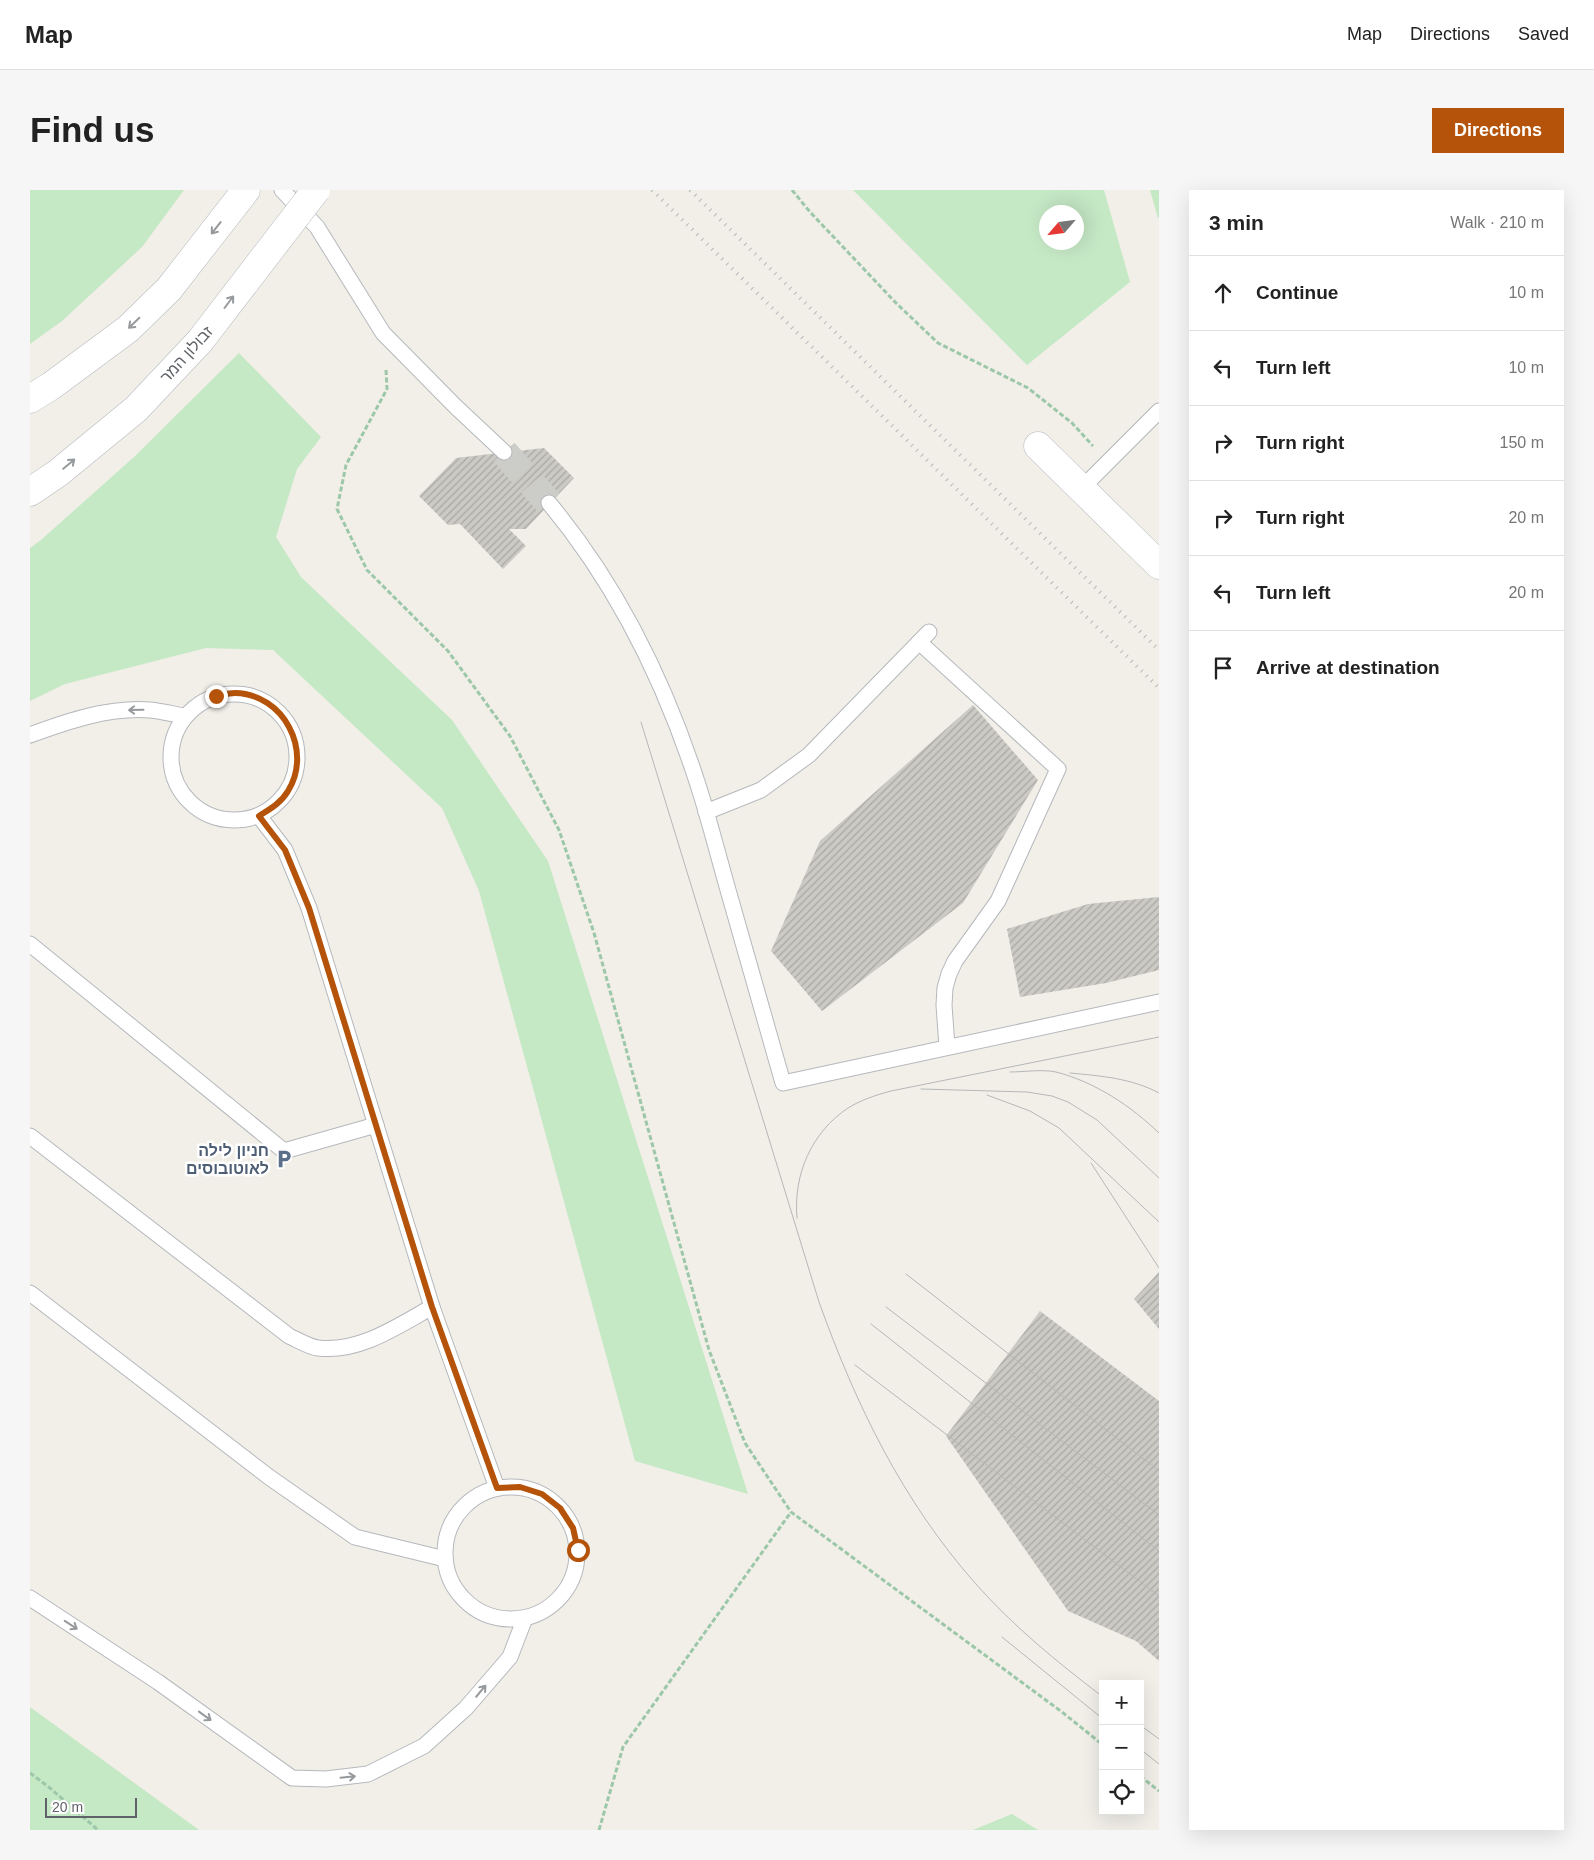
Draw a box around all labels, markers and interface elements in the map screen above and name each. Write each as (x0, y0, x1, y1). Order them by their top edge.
text: Map (25, 21, 73, 48)
text: Map (1347, 24, 1382, 44)
text: Directions (1410, 24, 1490, 44)
text: Saved (1518, 24, 1569, 44)
button: Directions (1432, 108, 1564, 153)
text: Find us (30, 110, 154, 149)
north arrow (1039, 205, 1084, 250)
text: 3 min (1209, 211, 1264, 234)
text: Walk · 210 m (1450, 214, 1544, 231)
one-way arrow (211, 221, 222, 234)
icon: ahead (1209, 279, 1237, 307)
text: Continue (1256, 282, 1338, 303)
text: 10 m (1508, 284, 1544, 301)
one-way arrow (224, 296, 235, 309)
one-way arrow (127, 317, 140, 329)
street label: זבולון המר (157, 323, 216, 386)
icon: left (1209, 354, 1237, 382)
text: Turn left (1256, 357, 1331, 378)
text: 10 m (1508, 359, 1544, 376)
icon: right (1209, 429, 1237, 457)
text: Turn right (1256, 432, 1344, 453)
text: 150 m (1500, 434, 1544, 451)
one-way arrow (63, 458, 76, 469)
icon: right (1209, 504, 1237, 532)
text: Turn right (1256, 507, 1344, 528)
text: 20 m (1508, 509, 1544, 526)
icon: left (1209, 579, 1237, 607)
text: Turn left (1256, 582, 1331, 603)
text: 20 m (1508, 584, 1544, 601)
icon: arrive (1209, 654, 1237, 682)
text: Arrive at destination (1256, 657, 1440, 678)
route end (205, 685, 228, 708)
one-way arrow (128, 705, 144, 715)
place label: חניון לילה לאוטובוסים (186, 1142, 269, 1177)
parking icon: חניון לילה לאוטובוסים (273, 1148, 295, 1170)
route start (567, 1539, 590, 1562)
one-way arrow (63, 1620, 77, 1630)
map controls (1099, 1680, 1144, 1815)
button: + (1099, 1680, 1144, 1725)
one-way arrow (475, 1684, 487, 1697)
one-way arrow (198, 1711, 212, 1721)
button: − (1099, 1725, 1144, 1770)
button: locate (1099, 1770, 1144, 1815)
one-way arrow (339, 1772, 355, 1781)
scale bar (45, 1795, 138, 1818)
text: 20 m (52, 1799, 83, 1815)

